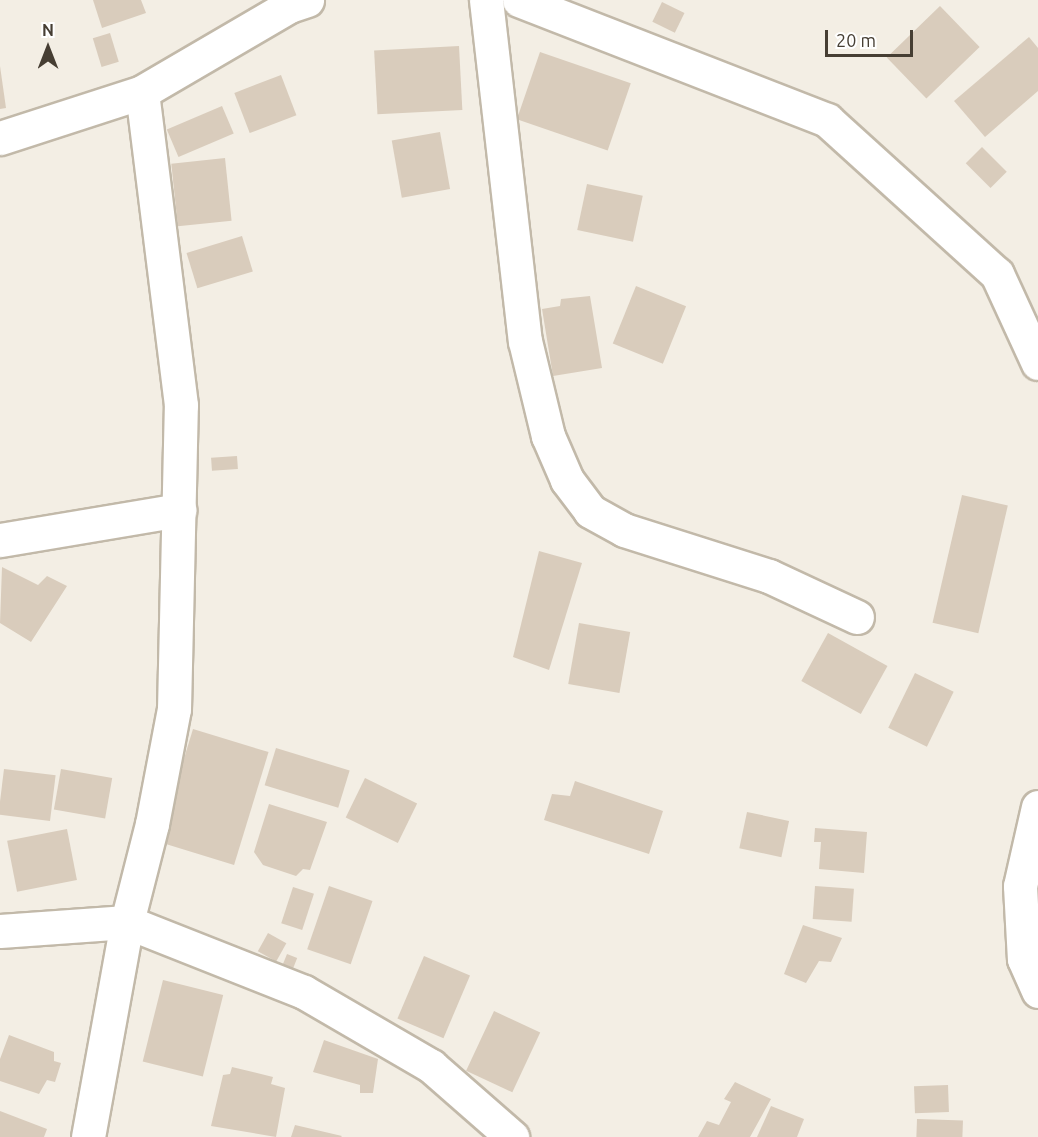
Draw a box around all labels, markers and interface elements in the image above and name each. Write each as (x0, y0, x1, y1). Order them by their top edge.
north arrow (18, 18, 78, 78)
scale bar (828, 18, 916, 56)
text: N (42, 21, 54, 39)
text: 20 m (836, 30, 876, 50)

